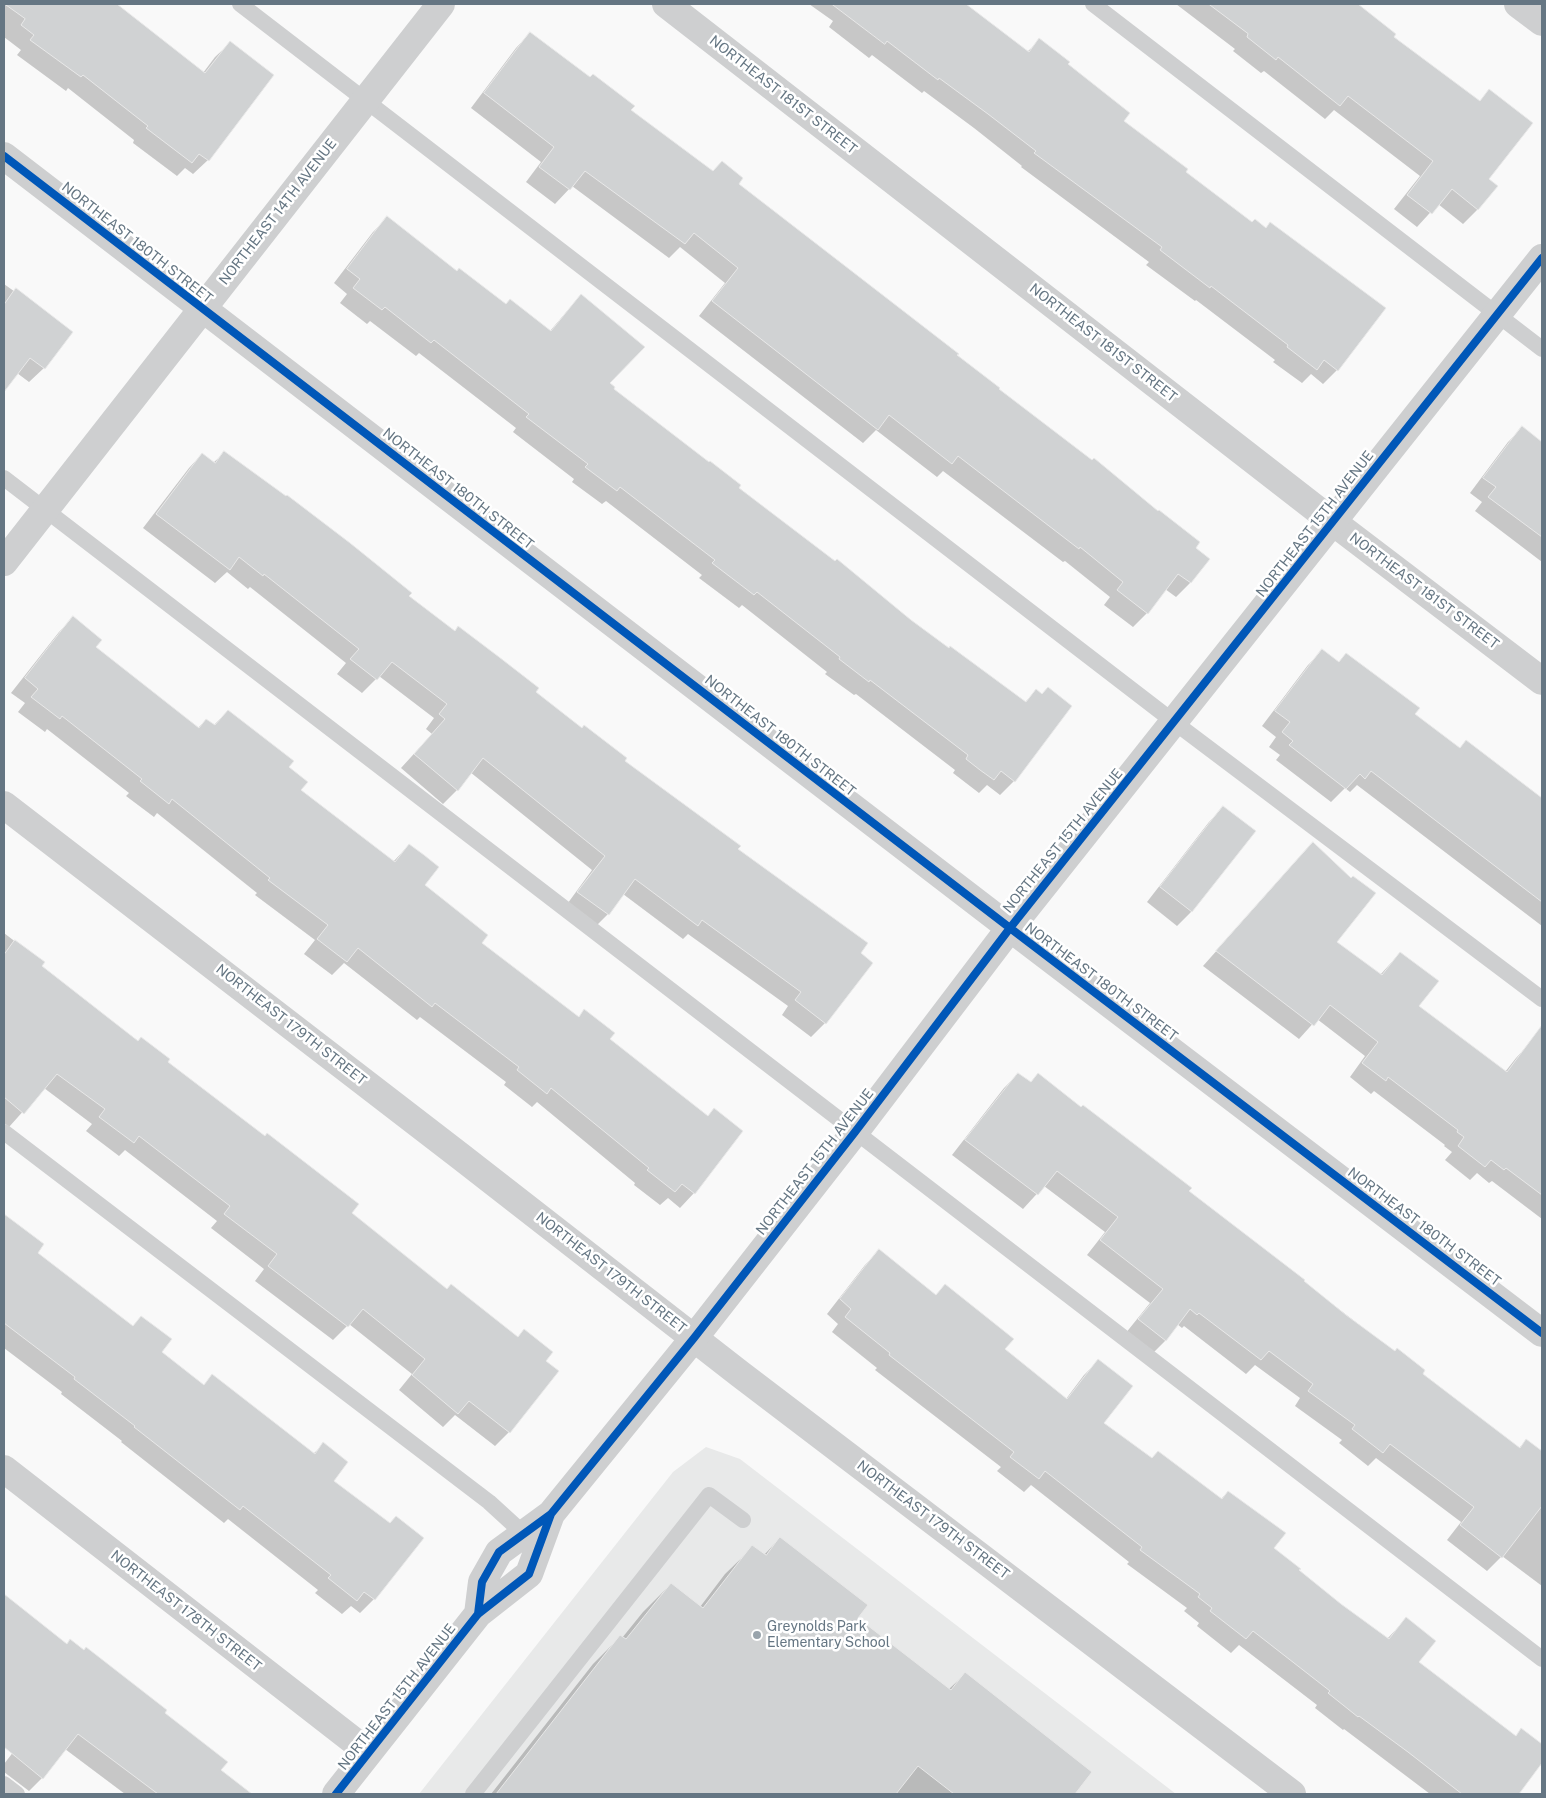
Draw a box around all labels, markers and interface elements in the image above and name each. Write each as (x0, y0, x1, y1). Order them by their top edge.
street label: NORTHEAST 181ST STREET (706, 32, 860, 158)
street label: NORTHEAST 14TH AVENUE (216, 136, 340, 288)
street label: NORTHEAST 180TH STREET (58, 179, 216, 307)
street label: NORTHEAST 181ST STREET (1026, 280, 1180, 406)
street label: NORTHEAST 180TH STREET (379, 425, 537, 553)
street label: NORTHEAST 15TH AVENUE (1253, 448, 1377, 600)
street label: NORTHEAST 181ST STREET (1346, 529, 1502, 653)
street label: NORTHEAST 180TH STREET (701, 672, 859, 800)
street label: NORTHEAST 15TH AVENUE (1000, 765, 1126, 917)
street label: NORTHEAST 180TH STREET (1021, 919, 1181, 1045)
street label: NORTHEAST 179TH STREET (212, 961, 370, 1089)
street label: NORTHEAST 15TH AVENUE (753, 1086, 877, 1238)
street label: NORTHEAST 180TH STREET (1344, 1164, 1504, 1290)
street label: NORTHEAST 179TH STREET (532, 1209, 690, 1337)
street label: NORTHEAST 179TH STREET (854, 1457, 1012, 1583)
street label: NORTHEAST 178TH STREET (107, 1547, 265, 1675)
place label: Greynolds Park Elementary School (767, 1619, 890, 1651)
street label: NORTHEAST 15TH AVENUE (335, 1621, 459, 1773)
marker: Greynolds Park Elementary School (751, 1629, 763, 1641)

